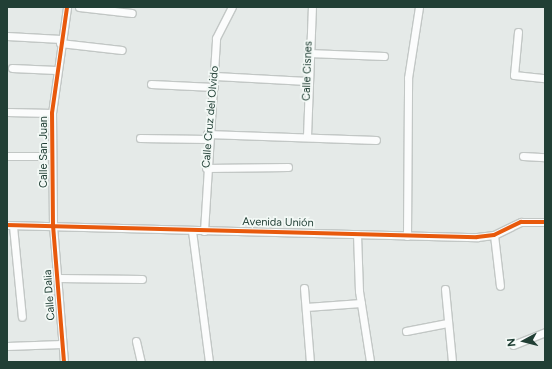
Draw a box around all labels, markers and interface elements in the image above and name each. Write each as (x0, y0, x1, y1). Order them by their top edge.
street label: Calle Cisnes (300, 41, 316, 101)
street label: Calle Cruz del Olvido (200, 65, 222, 169)
street label: Calle San Juan (37, 116, 51, 188)
street label: Avenida Unión (242, 216, 314, 230)
street label: Calle Dalia (42, 269, 58, 321)
north arrow (504, 321, 544, 361)
text: N (505, 338, 519, 348)

